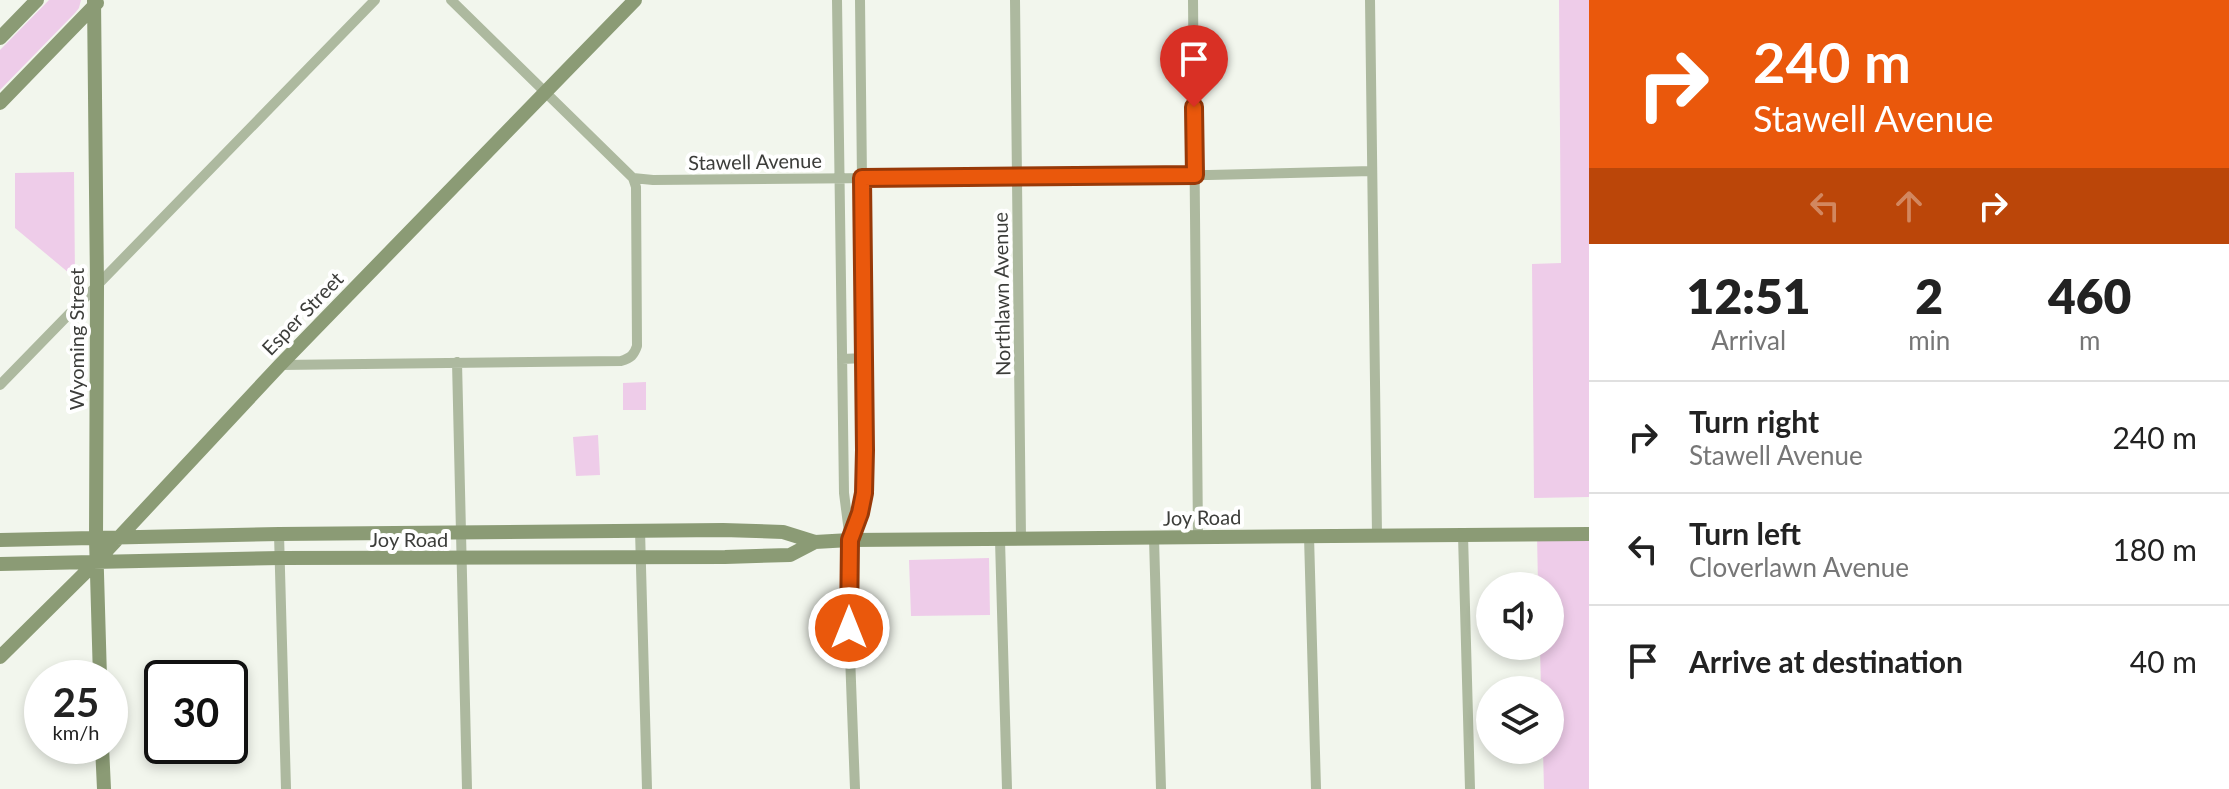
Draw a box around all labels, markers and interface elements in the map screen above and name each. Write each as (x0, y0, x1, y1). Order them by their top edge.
pin (1160, 25, 1228, 107)
text: 240 m (1753, 28, 1911, 95)
icon: right (1621, 32, 1725, 136)
icon: arrive (1172, 37, 1216, 81)
text: Stawell Avenue (1753, 96, 1994, 140)
street label: Stawell Avenue (688, 148, 822, 174)
icon: left (1803, 184, 1847, 228)
icon: ahead (1887, 184, 1931, 228)
icon: right (1971, 184, 2015, 228)
street label: Northlawn Avenue (988, 212, 1014, 376)
street label: Esper Street (256, 266, 348, 360)
text: 12:51 (1687, 267, 1811, 324)
text: 2 (1915, 267, 1943, 324)
text: 460 (2048, 267, 2131, 324)
street label: Wyoming Street (64, 268, 88, 410)
text: Arrival (1711, 324, 1786, 356)
text: min (1908, 324, 1950, 356)
text: m (2079, 324, 2100, 356)
text: Turn right (1689, 403, 1819, 439)
icon: right (1621, 415, 1665, 459)
text: 240 m (2112, 419, 2197, 455)
text: Stawell Avenue (1689, 439, 1863, 471)
street label: Joy Road (1163, 504, 1241, 530)
text: Turn left (1689, 515, 1801, 551)
street label: Joy Road (370, 527, 448, 551)
icon: left (1621, 527, 1665, 571)
text: 180 m (2112, 531, 2197, 567)
text: Cloverlawn Avenue (1689, 551, 1909, 583)
map controls (1476, 572, 1564, 764)
button: sound (1476, 572, 1564, 660)
position arrow (807, 586, 891, 670)
icon: arrive (1621, 639, 1665, 683)
text: Arrive at destination (1689, 643, 1963, 679)
text: 40 m (2130, 643, 2197, 679)
speed limit sign: 30 (144, 660, 248, 764)
button: layers (1476, 676, 1564, 764)
text: 25 (53, 678, 99, 726)
text: km/h (53, 720, 99, 744)

